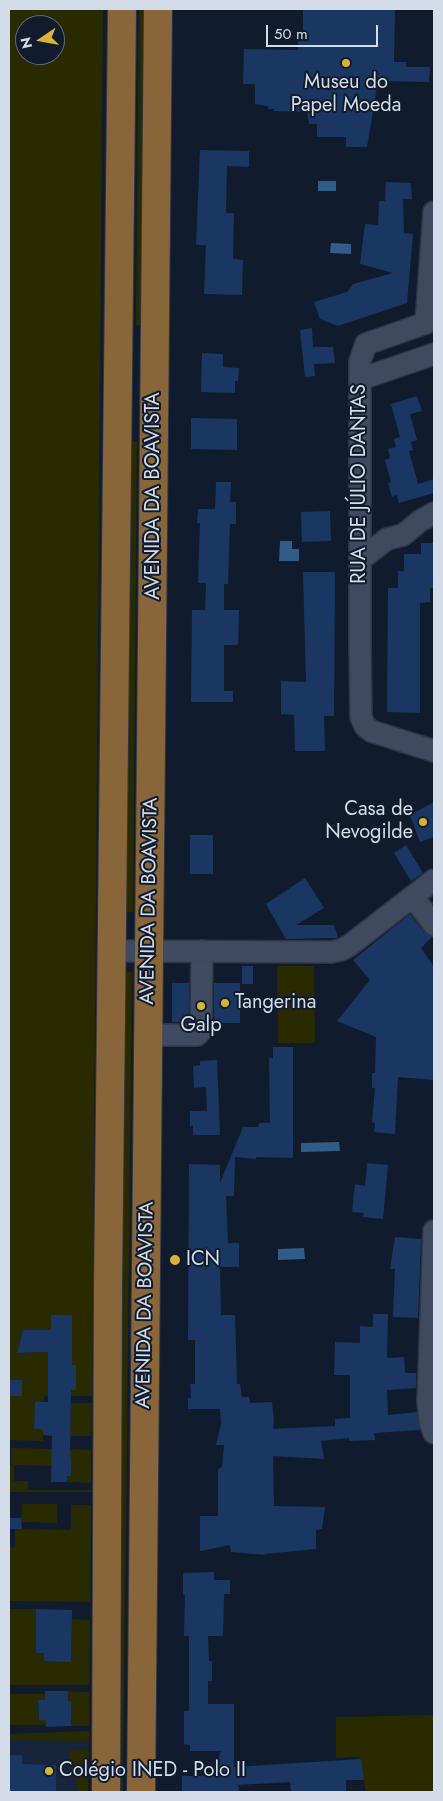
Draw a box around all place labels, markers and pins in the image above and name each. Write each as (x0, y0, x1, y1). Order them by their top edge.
marker: Museu do Papel Moeda (340, 57, 352, 69)
place label: Museu do Papel Moeda (291, 71, 401, 118)
place label: Casa de Nevogilde (325, 798, 413, 845)
marker: Casa de Nevogilde (417, 816, 429, 828)
place label: Tangerina (235, 991, 316, 1015)
marker: Tangerina (219, 997, 231, 1009)
marker: Galp (195, 1000, 207, 1012)
place label: Galp (180, 1014, 222, 1038)
place label: ICN (186, 1248, 220, 1272)
marker: ICN (168, 1253, 182, 1267)
place label: Colégio INED - Polo II (59, 1759, 246, 1783)
marker: Colégio INED - Polo II (43, 1765, 55, 1777)

